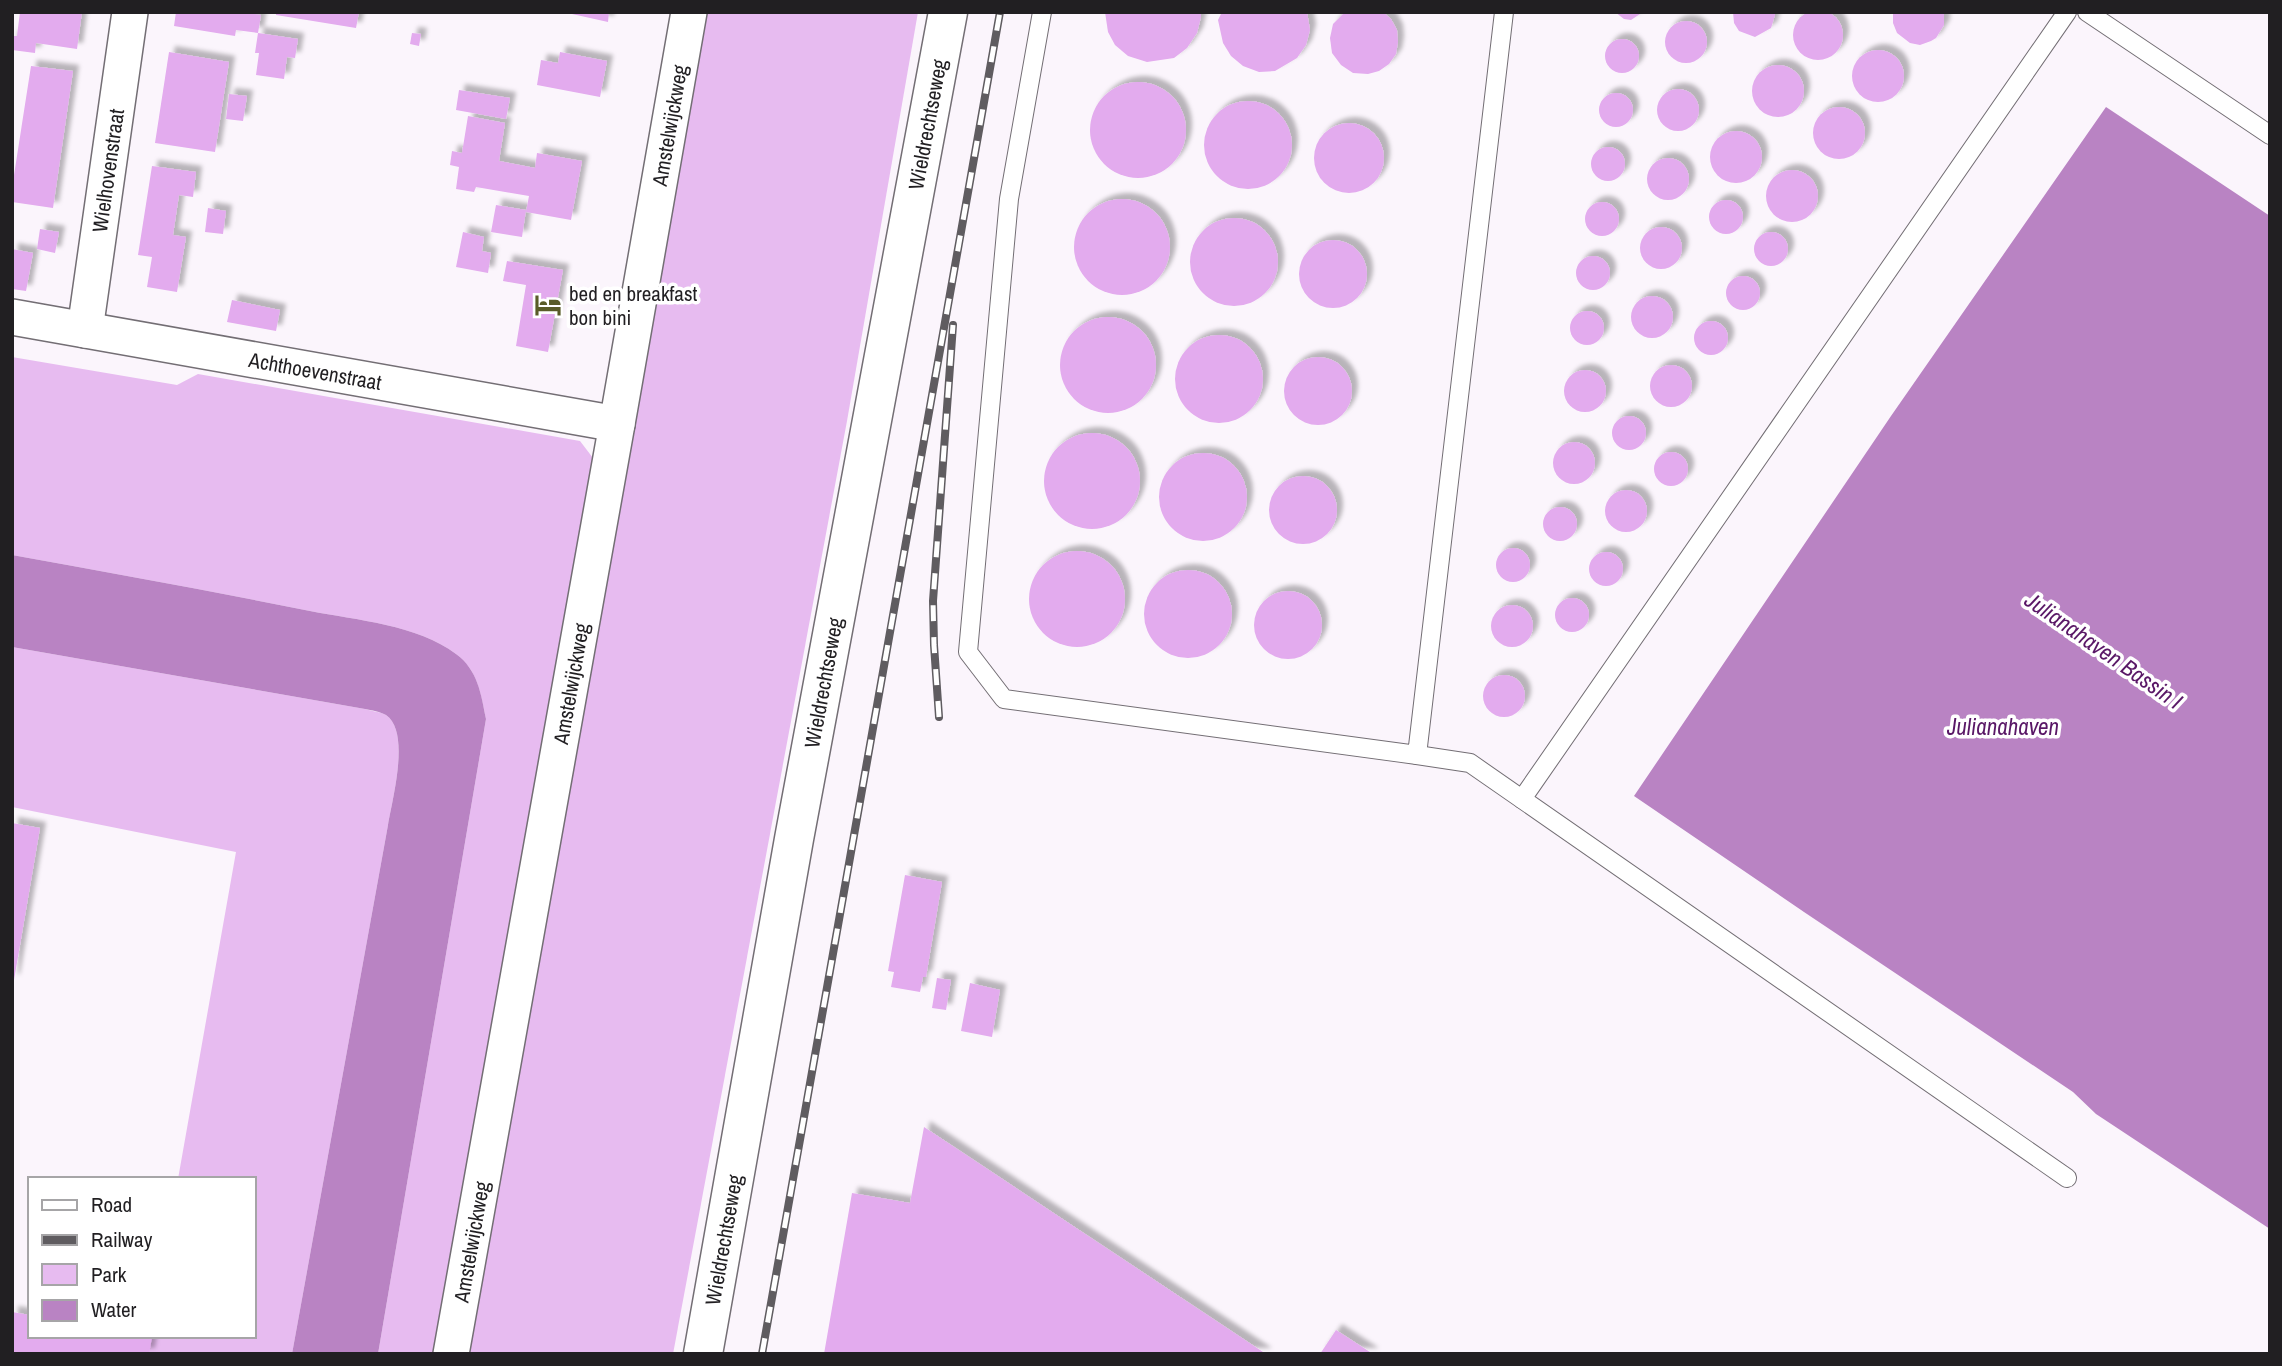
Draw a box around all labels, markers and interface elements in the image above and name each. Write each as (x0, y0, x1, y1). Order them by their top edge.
street label: Wieldrechtseweg (901, 56, 954, 192)
street label: Amstelwijckweg (644, 62, 694, 189)
street label: Wielhovenstraat (84, 107, 131, 234)
place label: bed en breakfast bon bini (569, 279, 698, 332)
hotel icon: bed en breakfast bon bini (533, 290, 563, 320)
street label: Achthoevenstraat (246, 345, 384, 397)
water label: Julianahaven Bassin I (2018, 584, 2190, 716)
street label: Wieldrechtseweg (797, 615, 850, 750)
street label: Amstelwijckweg (545, 620, 596, 747)
water label: Julianahaven (1946, 711, 2059, 742)
street label: Wieldrechtseweg (697, 1172, 749, 1307)
legend (28, 1177, 256, 1338)
street label: Amstelwijckweg (446, 1178, 496, 1306)
text: Road (91, 1190, 132, 1219)
text: Railway (91, 1225, 153, 1254)
text: Park (91, 1260, 127, 1289)
text: Water (91, 1295, 137, 1324)

